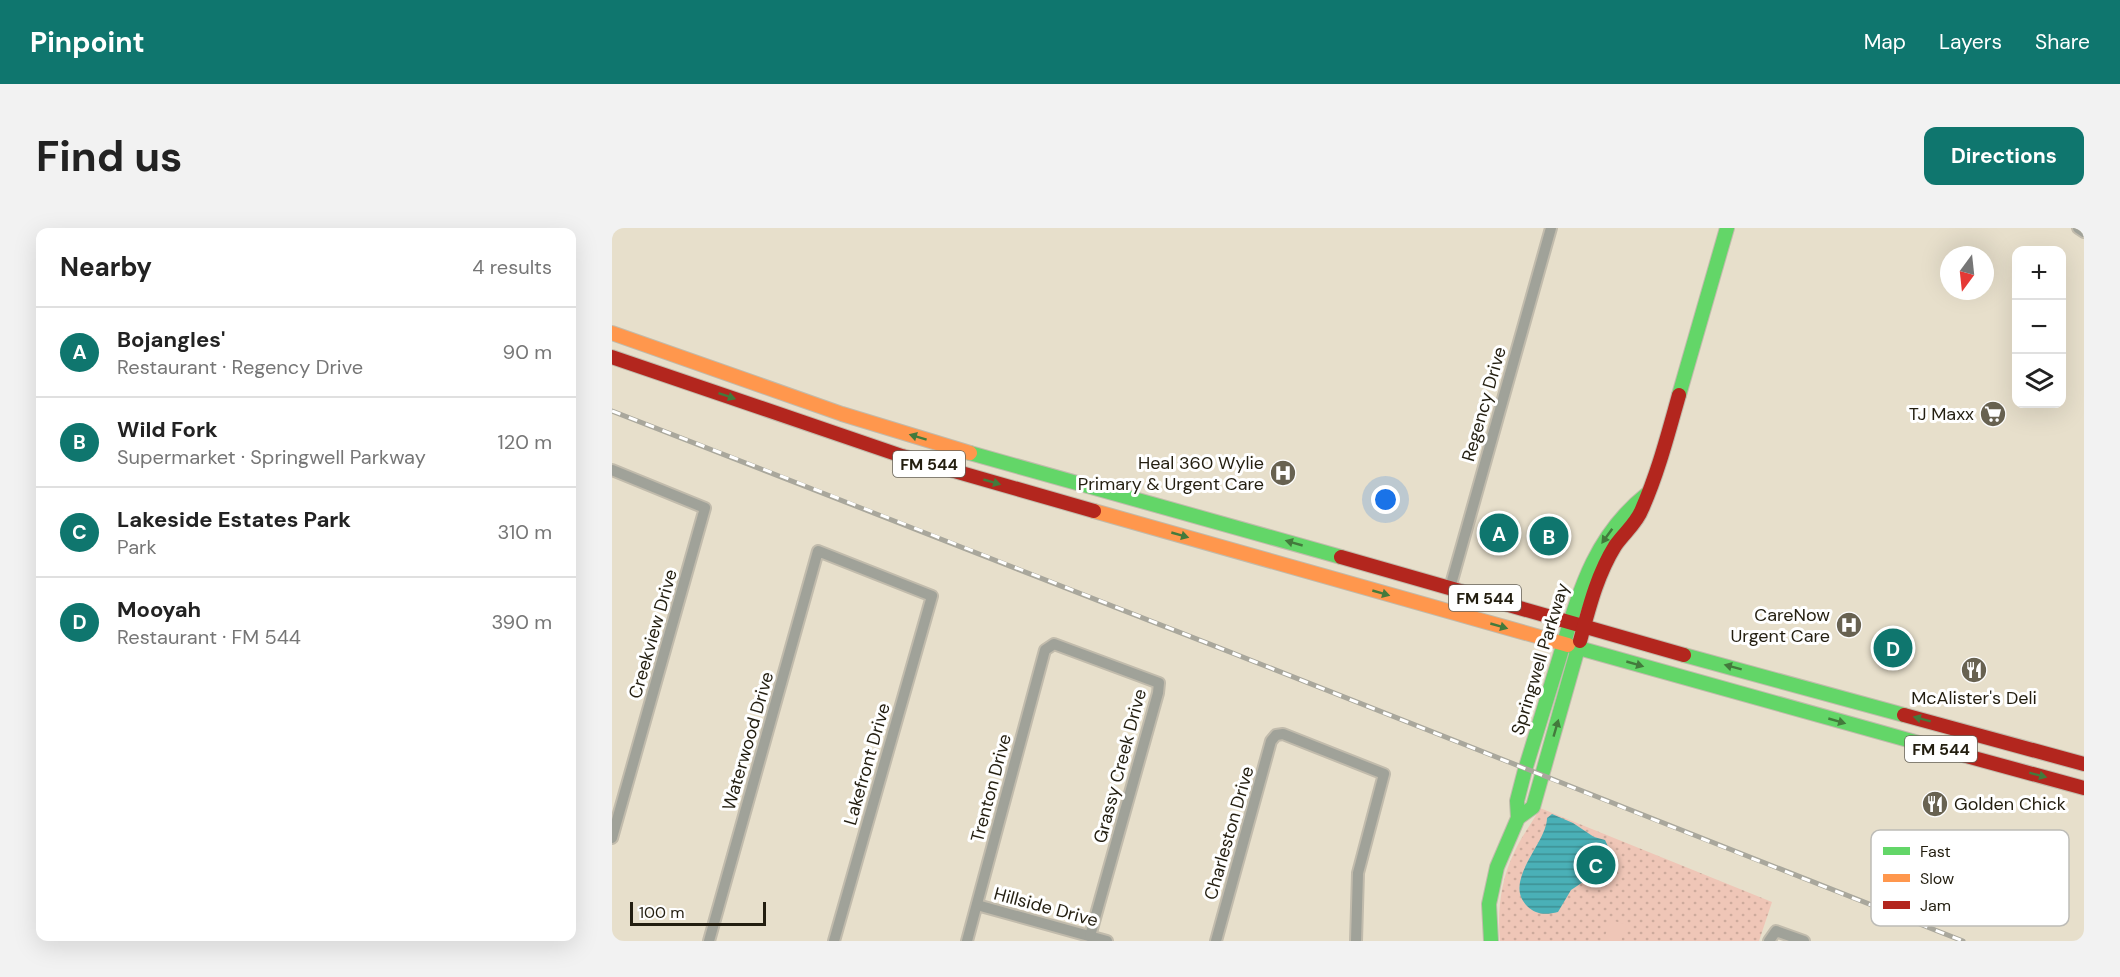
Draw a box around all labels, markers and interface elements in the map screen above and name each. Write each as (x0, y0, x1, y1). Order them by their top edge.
text: Pinpoint (30, 24, 145, 61)
text: Map (1864, 28, 1906, 56)
text: Layers (1939, 28, 2002, 56)
text: Share (2035, 28, 2090, 56)
button: Directions (1924, 127, 2084, 185)
text: Find us (36, 129, 182, 184)
north arrow (1940, 246, 1994, 300)
map controls (2012, 246, 2066, 408)
button: + (2012, 246, 2066, 300)
text: Nearby (60, 250, 152, 284)
text: 4 results (472, 254, 552, 280)
button: − (2012, 300, 2066, 354)
text: Bojangles' (117, 325, 225, 354)
text: A (72, 339, 87, 365)
text: 90 m (503, 339, 552, 365)
street label: Regency Drive (1456, 344, 1512, 464)
text: Restaurant · Regency Drive (117, 354, 363, 380)
button: layers (2012, 354, 2066, 408)
one-way arrow (718, 391, 736, 401)
supermarket icon: TJ Maxx (1978, 399, 2008, 429)
place label: TJ Maxx (1909, 402, 1974, 426)
text: Wild Fork (117, 415, 218, 444)
text: B (73, 429, 86, 455)
text: 120 m (498, 429, 552, 455)
one-way arrow (909, 432, 927, 441)
text: Supermarket · Springwell Parkway (117, 444, 426, 470)
road number: FM 544 (893, 451, 965, 477)
place label: Heal 360 Wylie Primary & Urgent Care (1078, 451, 1264, 496)
hospital icon: Heal 360 Wylie Primary & Urgent Care (1268, 458, 1298, 488)
one-way arrow (983, 478, 1001, 487)
your location (1371, 485, 1400, 514)
text: Lakeside Estates Park (117, 505, 351, 534)
pin: A (1480, 510, 1518, 556)
pin: B (1530, 514, 1568, 558)
text: C (72, 519, 87, 545)
text: 310 m (497, 519, 552, 545)
one-way arrow (1601, 528, 1613, 544)
one-way arrow (1171, 531, 1189, 541)
text: Park (117, 534, 157, 560)
one-way arrow (1285, 538, 1303, 547)
street label: Creekview Drive (623, 566, 683, 702)
street label: Springwell Parkway (1505, 580, 1575, 738)
road number: FM 544 (1449, 585, 1521, 611)
one-way arrow (1371, 588, 1390, 598)
text: Mooyah (117, 595, 201, 624)
place label: CareNow Urgent Care (1730, 603, 1830, 648)
text: D (72, 609, 87, 635)
text: 390 m (491, 609, 552, 635)
hospital icon: CareNow Urgent Care (1834, 610, 1864, 640)
one-way arrow (1490, 622, 1508, 631)
text: Restaurant · FM 544 (117, 624, 301, 650)
pin: D (1874, 626, 1912, 670)
restaurant icon: McAlister's Deli (1959, 655, 1989, 685)
one-way arrow (1626, 660, 1644, 669)
one-way arrow (1724, 662, 1742, 671)
street label: Waterwood Drive (717, 669, 779, 813)
street label: Grassy Creek Drive (1088, 686, 1152, 846)
place label: McAlister's Deli (1911, 686, 2037, 710)
street label: Lakefront Drive (838, 700, 896, 828)
one-way arrow (1913, 714, 1931, 724)
one-way arrow (1828, 717, 1846, 726)
one-way arrow (1552, 719, 1562, 737)
street label: Trenton Drive (965, 731, 1017, 845)
road number: FM 544 (1905, 736, 1977, 762)
street label: Charleston Drive (1198, 763, 1260, 903)
one-way arrow (2029, 771, 2047, 781)
restaurant icon: Golden Chick (1920, 789, 1950, 819)
place label: Golden Chick (1954, 792, 2066, 816)
legend (1871, 830, 2069, 926)
text: Fast (1920, 841, 1951, 862)
pin: C (1576, 842, 1616, 888)
text: Slow (1920, 868, 1954, 889)
street label: Hillside Drive (991, 882, 1101, 932)
text: Jam (1920, 895, 1951, 916)
scale bar (630, 899, 766, 926)
text: 100 m (639, 902, 684, 923)

